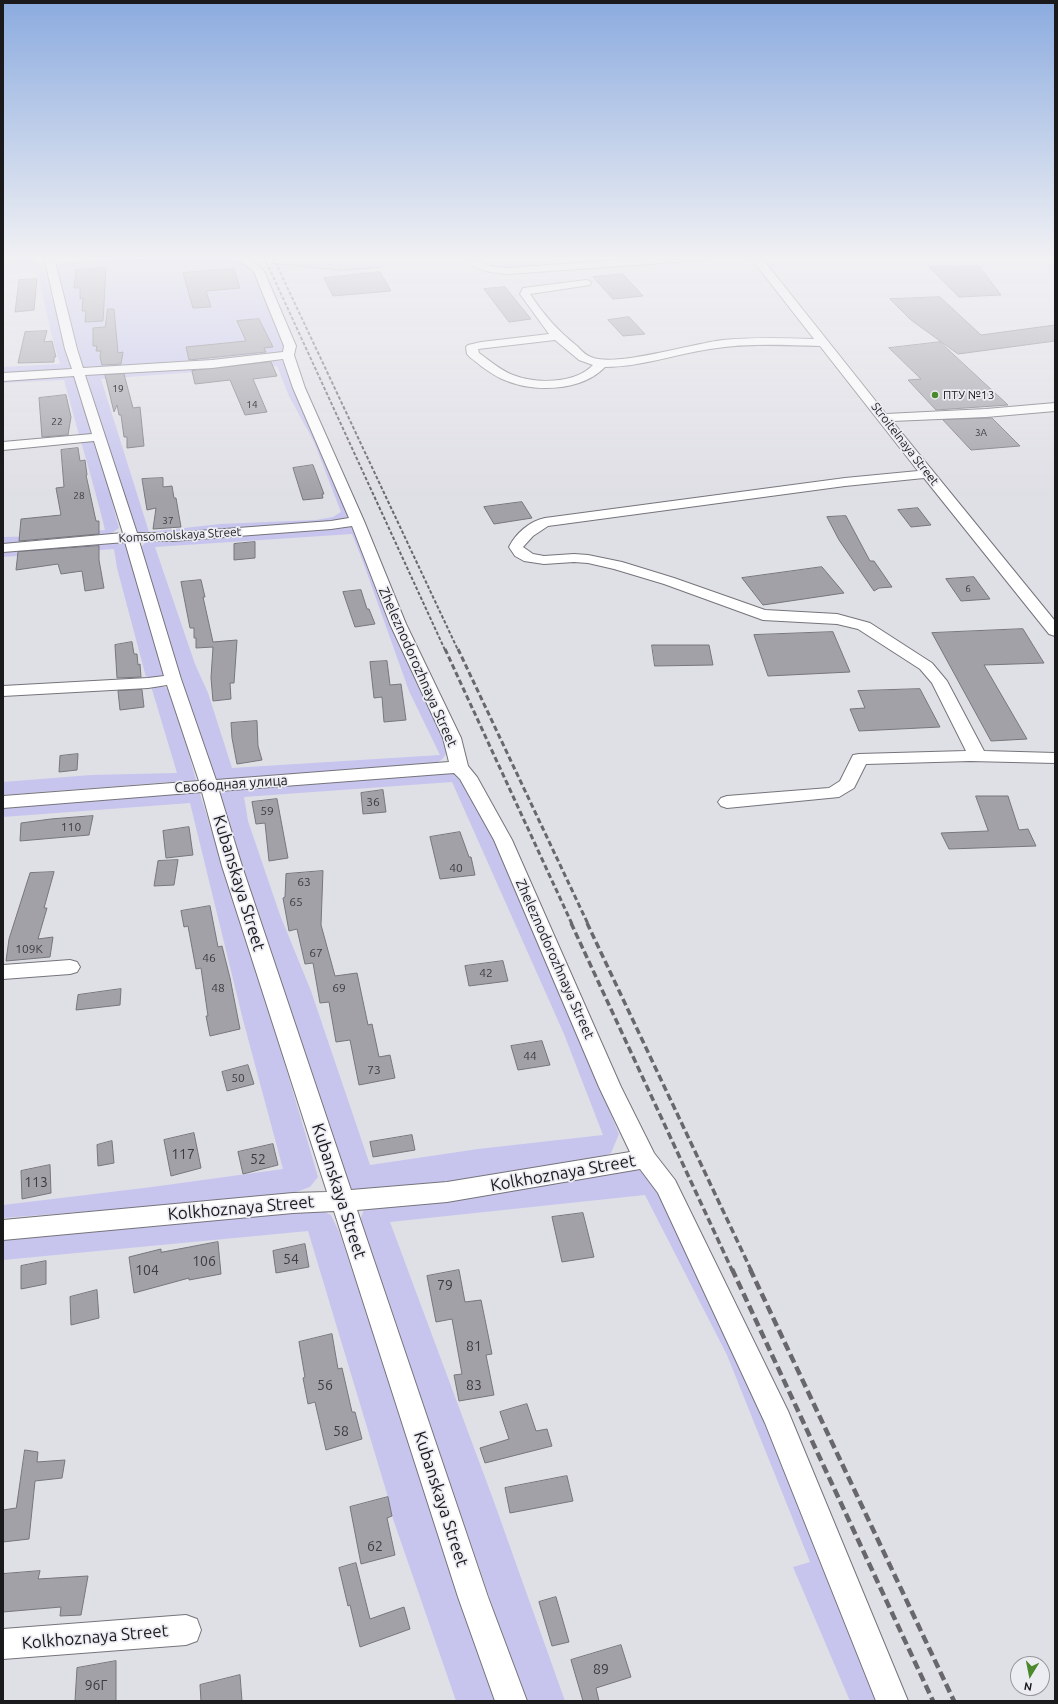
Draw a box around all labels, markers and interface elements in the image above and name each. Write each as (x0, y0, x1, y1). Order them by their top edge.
house number: 19 (112, 383, 124, 395)
place label: ПТУ №13 (943, 388, 994, 402)
marker: ПТУ №13 (930, 390, 940, 400)
house number: 14 (246, 399, 258, 411)
street label: Stroitelnaya Street (868, 400, 942, 488)
house number: 22 (51, 416, 63, 428)
house number: 3А (975, 427, 987, 439)
house number: 28 (73, 490, 85, 502)
house number: 37 (162, 515, 174, 527)
street label: Komsomolskaya Street (118, 525, 242, 545)
house number: 6 (965, 583, 971, 595)
street label: Zheleznodorozhnaya Street (375, 584, 461, 750)
street label: Свободная улица (174, 772, 288, 796)
house number: 36 (366, 795, 380, 809)
house number: 59 (260, 804, 274, 818)
street label: Kubanskaya Street (209, 812, 269, 954)
house number: 110 (61, 820, 81, 834)
house number: 40 (449, 861, 463, 875)
house number: 63 (297, 875, 311, 889)
street label: Zheleznodorozhnaya Street (512, 876, 598, 1042)
house number: 65 (289, 895, 303, 909)
house number: 109К (15, 942, 43, 956)
house number: 67 (309, 946, 323, 960)
house number: 46 (202, 951, 216, 965)
house number: 42 (479, 966, 493, 980)
house number: 48 (211, 981, 225, 995)
house number: 69 (332, 981, 346, 995)
house number: 44 (523, 1049, 537, 1063)
house number: 73 (367, 1063, 381, 1077)
house number: 50 (231, 1071, 245, 1085)
street label: Kubanskaya Street (307, 1121, 371, 1261)
house number: 117 (171, 1146, 195, 1162)
street label: Kolkhoznaya Street (489, 1150, 637, 1196)
house number: 52 (250, 1151, 266, 1167)
house number: 113 (24, 1174, 48, 1190)
street label: Kolkhoznaya Street (167, 1191, 315, 1225)
house number: 54 (283, 1251, 299, 1267)
house number: 106 (192, 1253, 216, 1269)
house number: 104 (135, 1262, 159, 1278)
house number: 79 (437, 1277, 453, 1293)
house number: 81 (466, 1338, 482, 1354)
house number: 56 (317, 1377, 333, 1393)
house number: 83 (466, 1377, 482, 1393)
house number: 58 (333, 1423, 349, 1439)
street label: Kubanskaya Street (409, 1429, 473, 1569)
house number: 62 (367, 1538, 383, 1554)
street label: Kolkhoznaya Street (21, 1620, 169, 1654)
north arrow (1010, 1656, 1050, 1696)
house number: 89 (593, 1661, 609, 1677)
house number: 96Г (85, 1677, 107, 1693)
text: N (1023, 1680, 1033, 1693)

